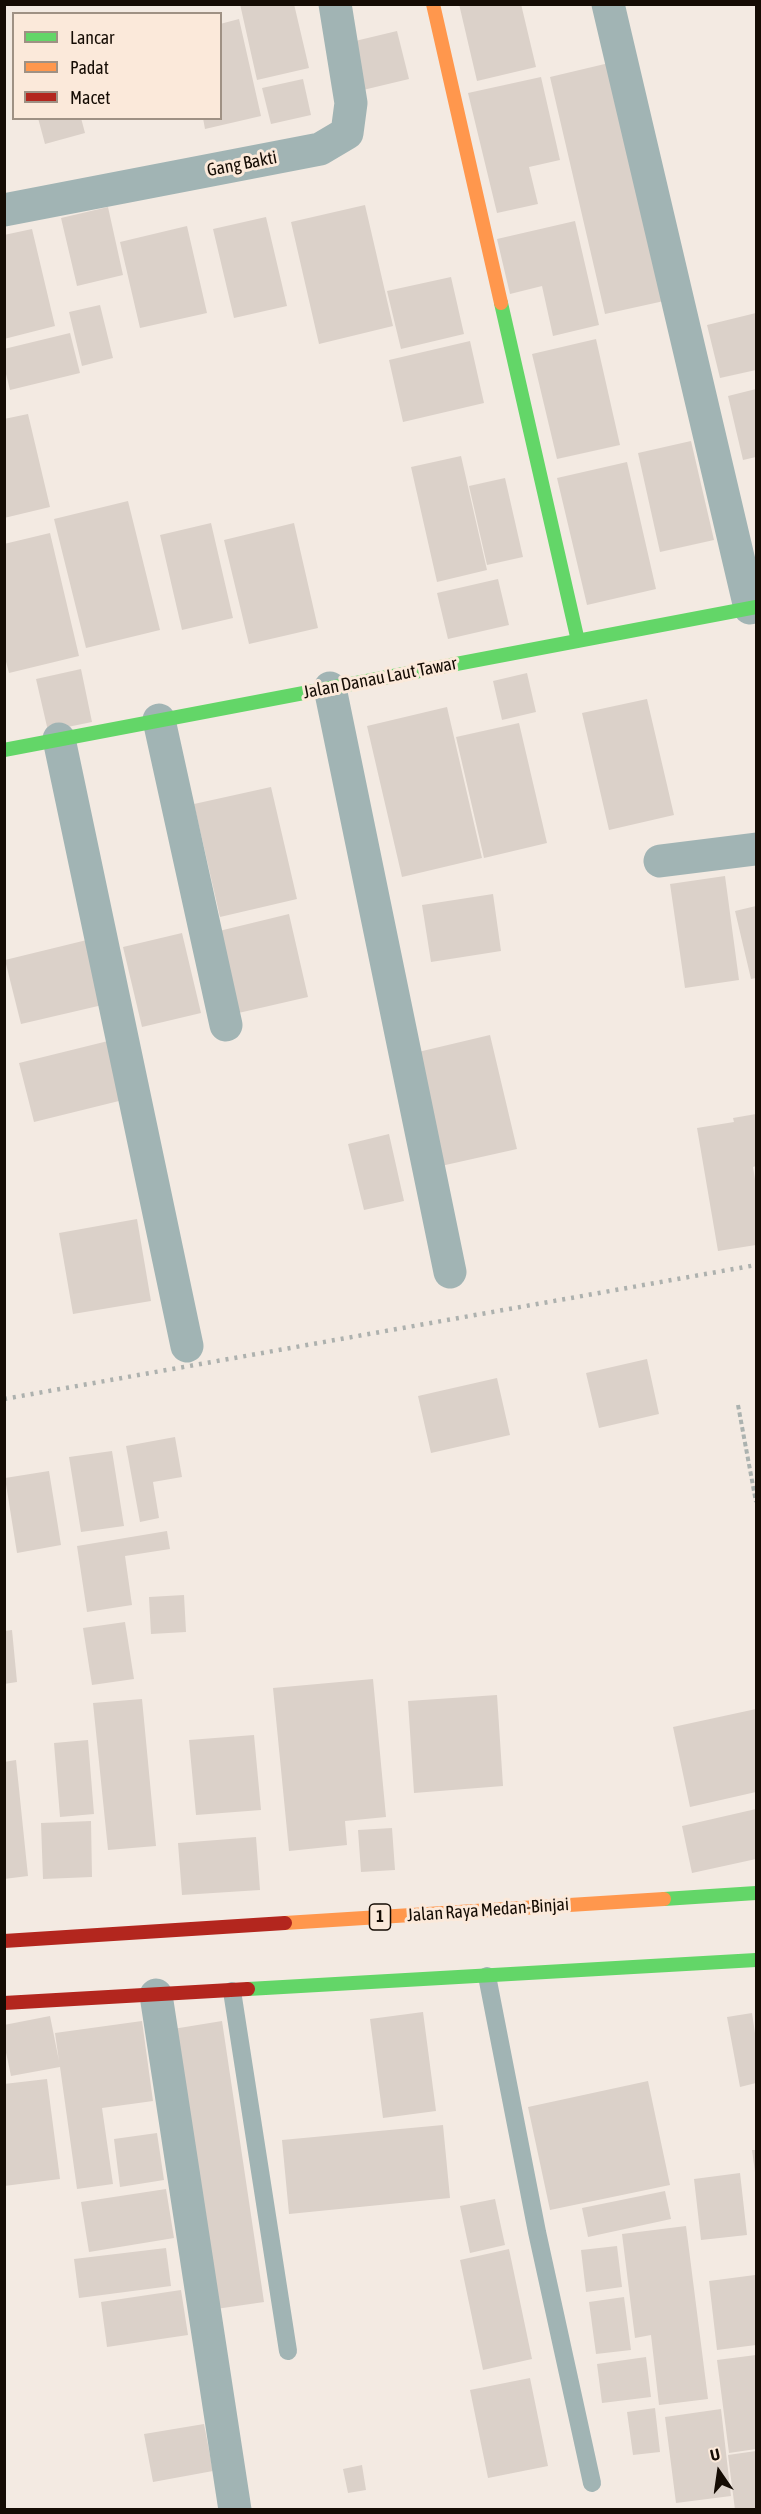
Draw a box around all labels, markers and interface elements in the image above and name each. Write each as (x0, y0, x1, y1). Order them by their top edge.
legend (12, 12, 222, 120)
text: Lancar (70, 27, 114, 48)
text: Padat (70, 57, 109, 78)
text: Macet (70, 87, 110, 108)
street label: Gang Bakti (205, 147, 279, 181)
street label: Jalan Danau Laut Tawar (301, 653, 459, 703)
street label: Jalan Raya Medan-Binjai (406, 1894, 570, 1926)
road number: 1 (370, 1904, 391, 1930)
north arrow (689, 2442, 749, 2502)
text: U (708, 2445, 722, 2464)

